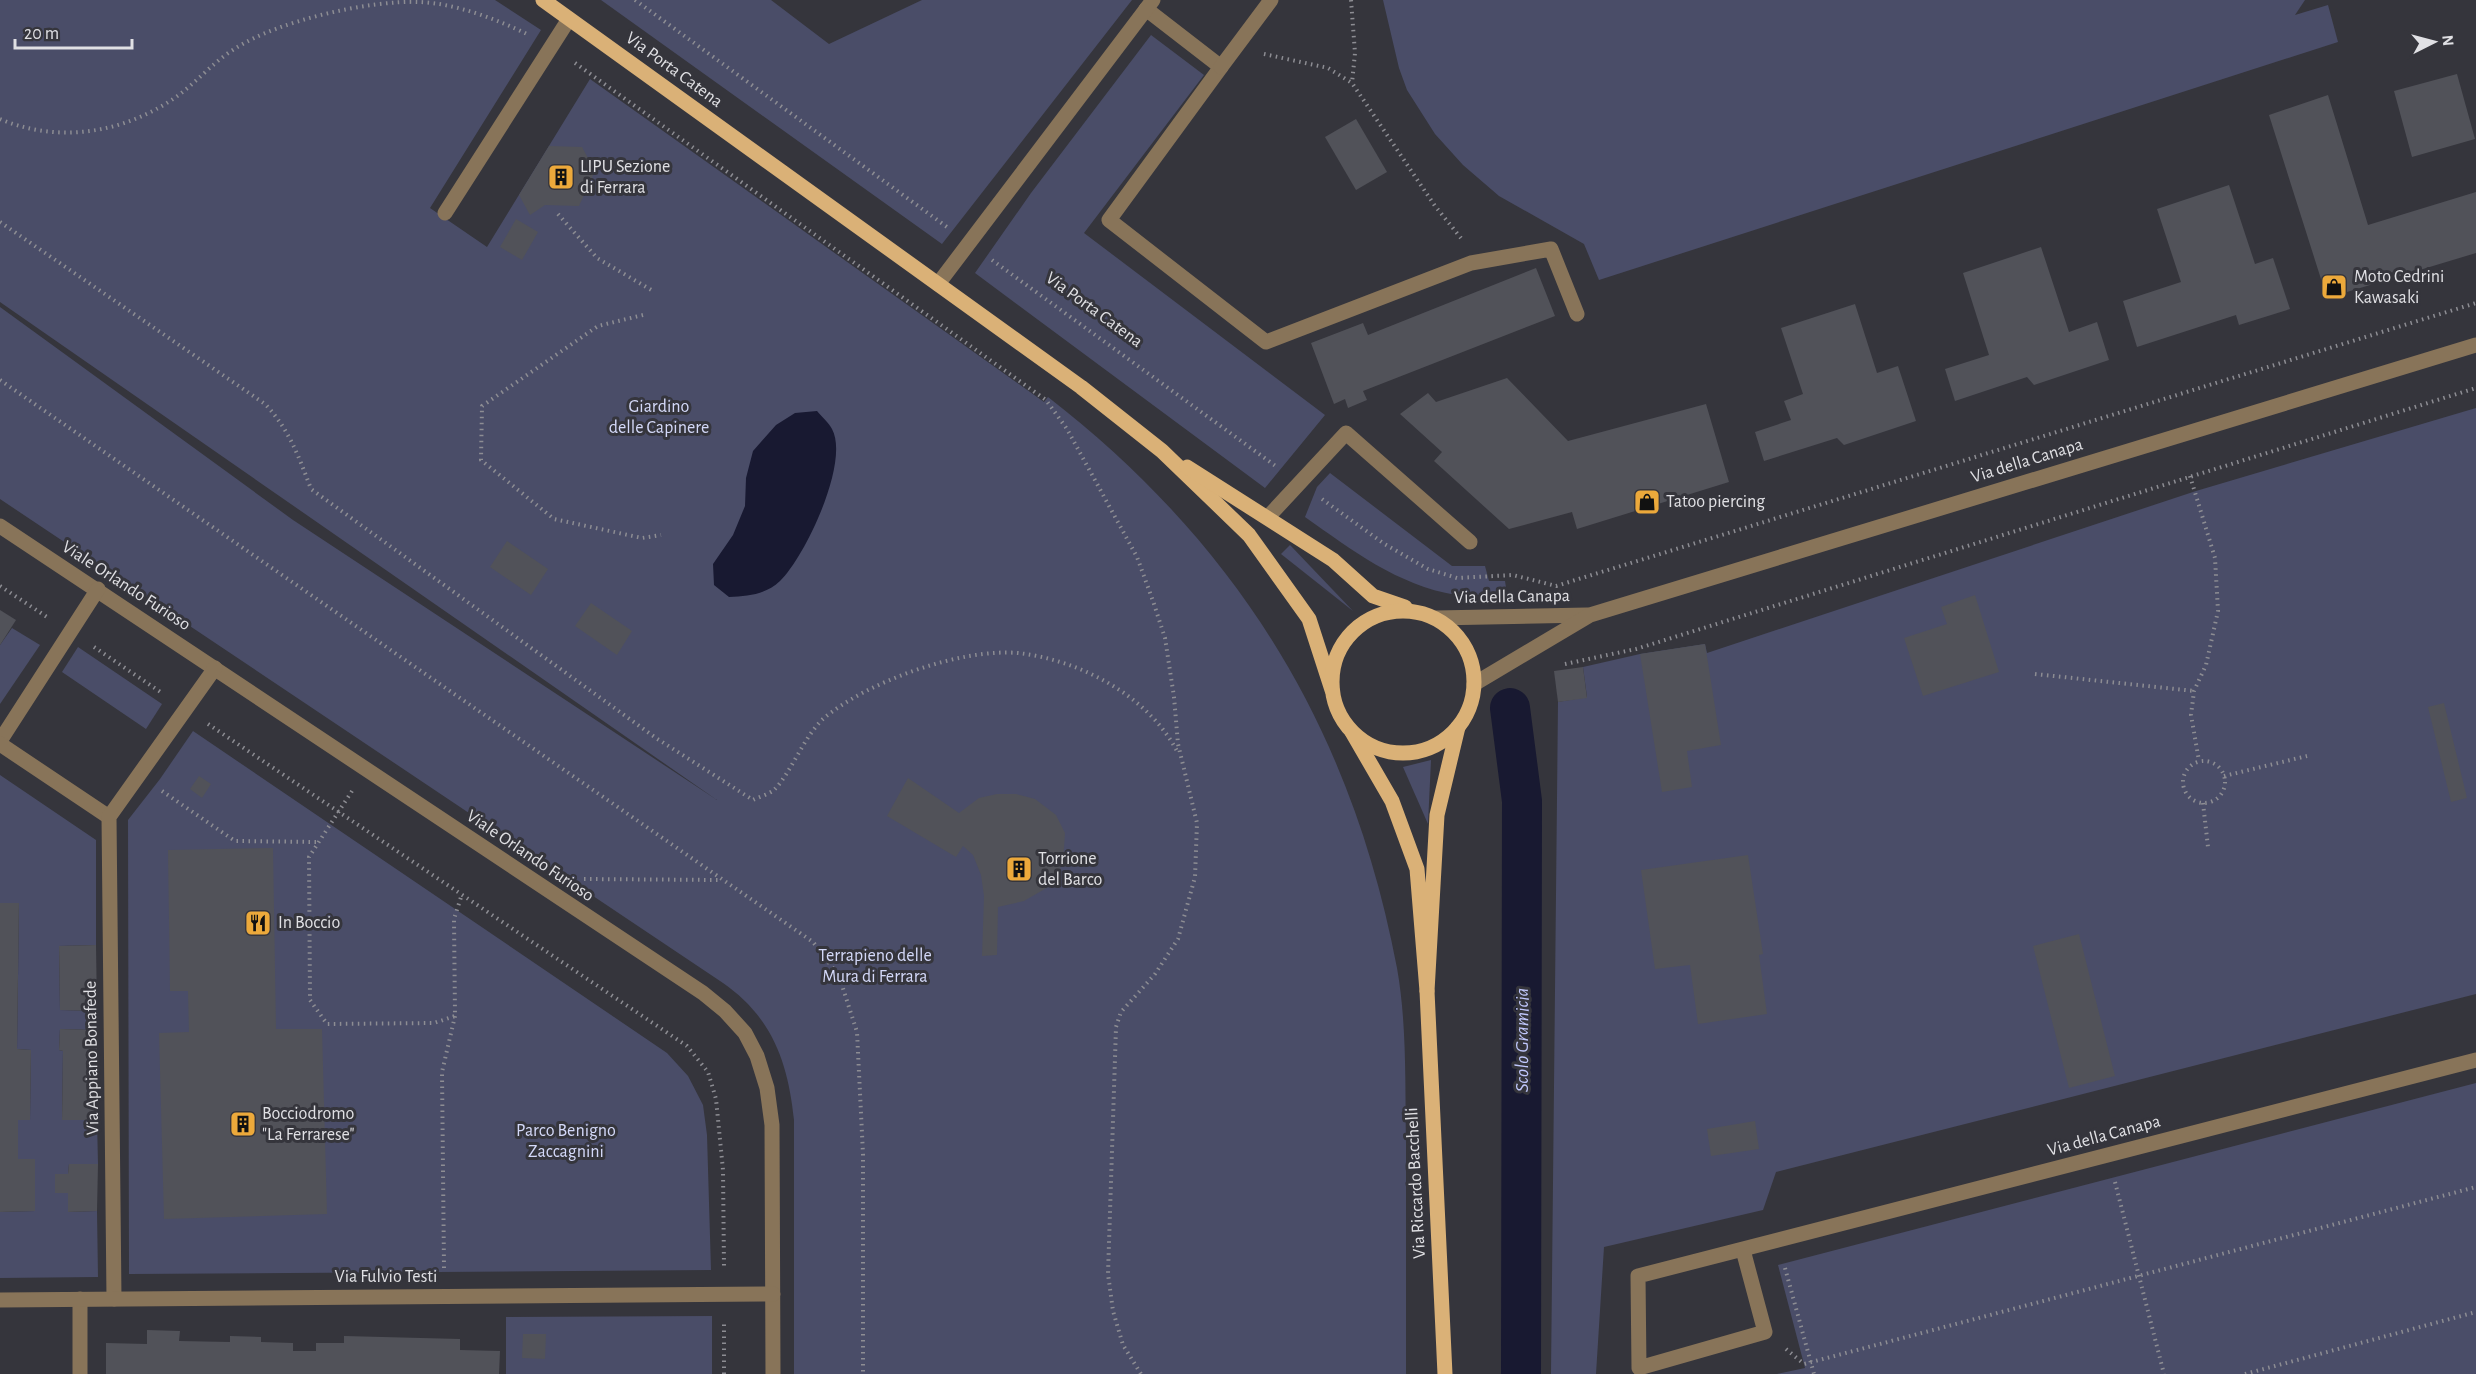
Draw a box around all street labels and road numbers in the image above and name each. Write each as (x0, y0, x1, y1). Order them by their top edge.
street label: Via Porta Catena (622, 29, 726, 111)
street label: Via Porta Catena (1042, 269, 1146, 351)
street label: Via della Canapa (1969, 435, 2085, 487)
street label: Viale Orlando Furioso (58, 538, 194, 634)
street label: Via della Canapa (1454, 587, 1570, 607)
street label: Viale Orlando Furioso (463, 807, 597, 905)
street label: Via Appiano Bonafede (82, 981, 102, 1135)
street label: Via Riccardo Bacchelli (1403, 1107, 1429, 1259)
street label: Via della Canapa (2046, 1112, 2162, 1160)
street label: Via Fulvio Testi (335, 1268, 437, 1286)

